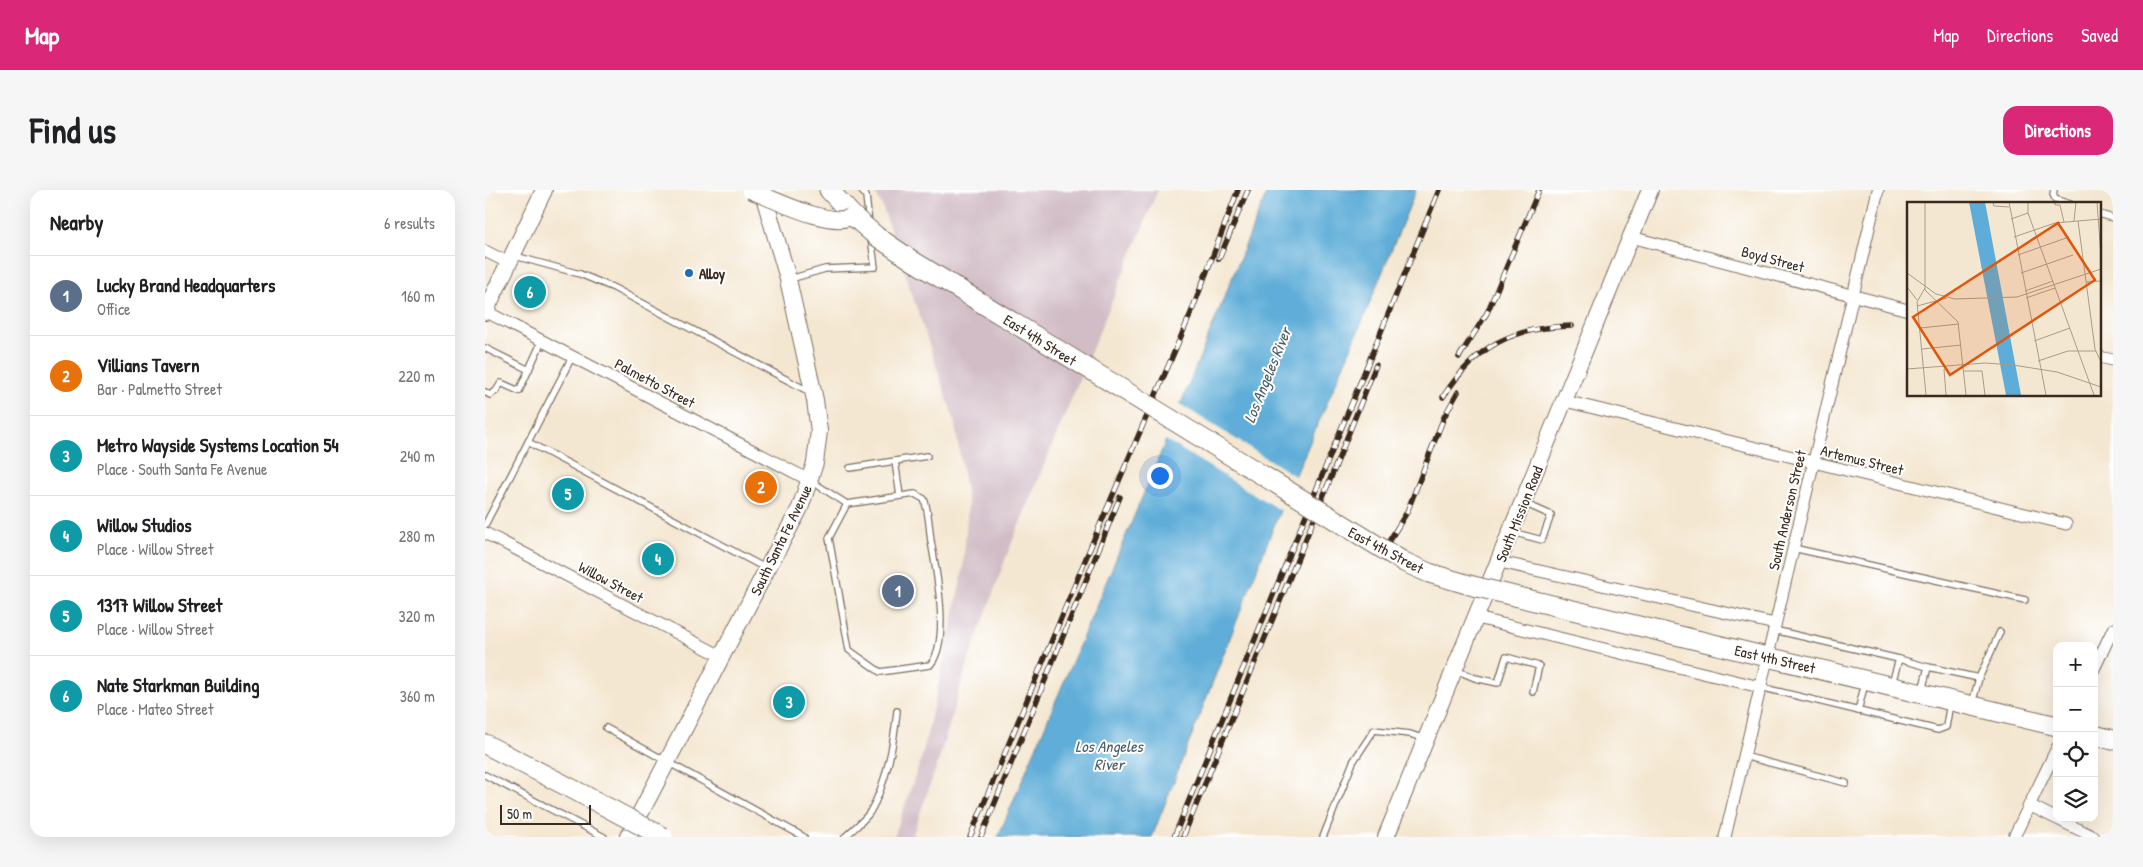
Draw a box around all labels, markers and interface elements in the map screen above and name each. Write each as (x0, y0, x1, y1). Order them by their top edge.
text: Map (25, 19, 59, 51)
text: Map (1934, 23, 1959, 48)
text: Directions (1987, 23, 2053, 48)
text: Saved (2081, 23, 2118, 48)
button: Directions (2003, 106, 2113, 155)
text: Find us (30, 107, 116, 154)
inset map (1907, 202, 2101, 396)
text: Nearby (50, 208, 103, 237)
text: 6 results (384, 212, 435, 234)
street label: Boyd Street (1739, 241, 1808, 278)
place label: Alloy (699, 263, 726, 285)
marker: Alloy (683, 267, 695, 279)
text: Lucky Brand Headquarters (97, 272, 275, 298)
pin: 6 (514, 273, 546, 311)
text: 1 (63, 285, 69, 307)
text: 160 m (401, 285, 435, 307)
text: Office (97, 298, 130, 320)
street label: East 4th Street (1000, 309, 1081, 371)
water label: Los Angeles River (1238, 322, 1297, 426)
text: Villians Tavern (97, 352, 200, 378)
street label: Palmetto Street (611, 353, 700, 413)
text: 2 (62, 365, 70, 387)
text: 220 m (398, 365, 435, 387)
text: Bar · Palmetto Street (97, 378, 222, 400)
text: Metro Wayside Systems Location 54 (97, 432, 339, 458)
street label: Artemus Street (1818, 440, 1906, 481)
text: 3 (62, 445, 70, 467)
text: 240 m (400, 445, 435, 467)
street label: South Anderson Street (1763, 447, 1811, 572)
text: Place · South Santa Fe Avenue (97, 458, 267, 480)
your location (1147, 463, 1173, 489)
street label: South Mission Road (1490, 463, 1548, 565)
pin: 2 (745, 468, 777, 506)
pin: 5 (552, 475, 584, 513)
street label: South Santa Fe Avenue (745, 481, 817, 599)
text: Willow Studios (97, 512, 191, 538)
street label: East 4th Street (1345, 521, 1428, 579)
text: 4 (63, 525, 69, 547)
text: 280 m (399, 525, 435, 547)
text: Place · Willow Street (97, 538, 213, 560)
pin: 4 (642, 540, 674, 578)
street label: Willow Street (575, 556, 648, 608)
pin: 1 (882, 572, 914, 610)
text: 1317 Willow Street (97, 592, 222, 618)
text: 5 (63, 605, 69, 627)
text: 320 m (399, 605, 435, 627)
text: Place · Willow Street (97, 618, 213, 640)
street label: East 4th Street (1733, 640, 1818, 679)
map controls (2053, 642, 2098, 822)
button: + (2053, 642, 2098, 687)
text: Nate Starkman Building (97, 672, 260, 698)
pin: 3 (773, 683, 805, 721)
text: 6 (63, 685, 69, 707)
text: 360 m (400, 685, 435, 707)
button: − (2053, 687, 2098, 732)
text: Place · Mateo Street (97, 698, 213, 720)
button: locate (2053, 732, 2098, 777)
water label: Los Angeles River (1075, 735, 1145, 775)
button: layers (2053, 777, 2098, 822)
scale bar (500, 802, 591, 825)
text: 50 m (507, 804, 532, 823)

